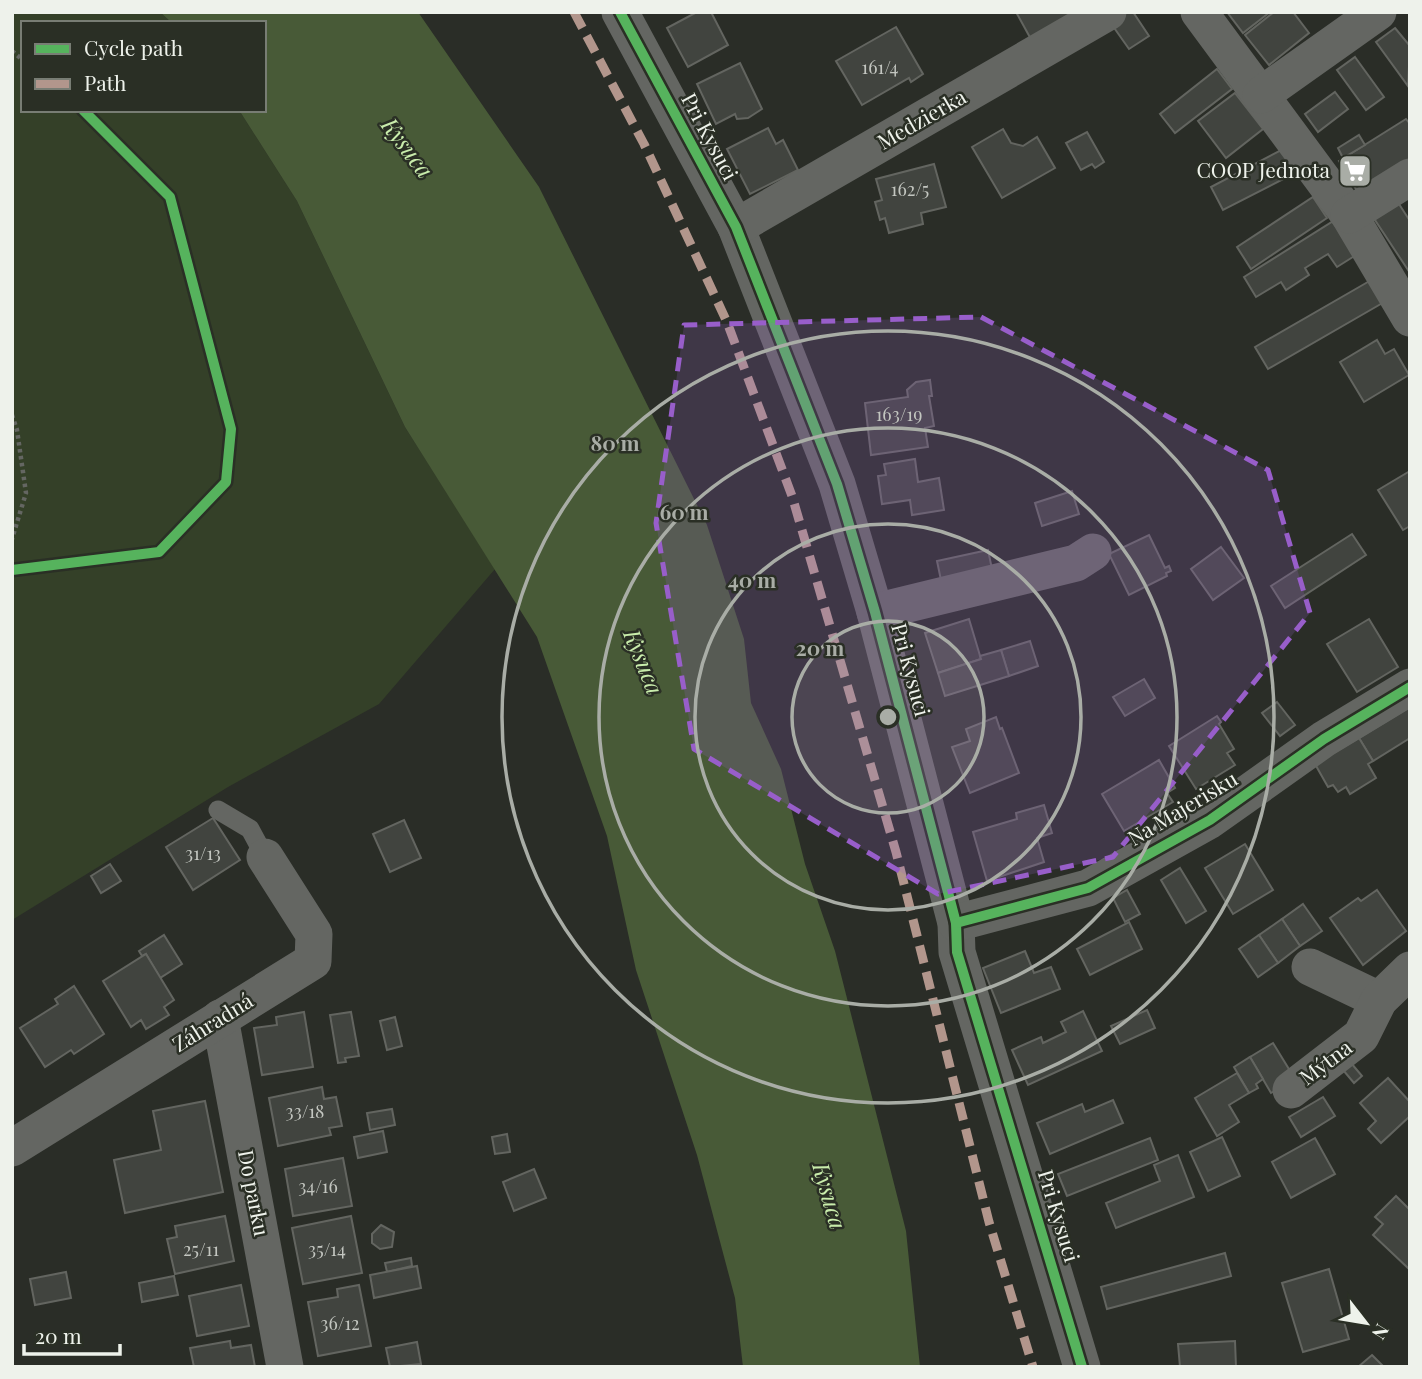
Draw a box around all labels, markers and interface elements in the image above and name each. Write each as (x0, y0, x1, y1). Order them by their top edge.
legend (21, 21, 266, 112)
text: Cycle path (84, 33, 184, 61)
house number: 161/4 (862, 55, 899, 79)
text: Path (84, 68, 127, 96)
street label: Medzierka (871, 81, 971, 155)
street label: Pri Kysuci (676, 87, 745, 185)
water label: Kysuca (375, 110, 441, 184)
supermarket icon: COOP Jednota (1336, 152, 1374, 190)
place label: COOP Jednota (1196, 155, 1331, 183)
house number: 162/5 (891, 177, 929, 201)
house number: 163/19 (876, 402, 922, 426)
text: 80 m (590, 428, 640, 456)
text: 60 m (659, 497, 709, 525)
text: 40 m (728, 565, 776, 593)
street label: Pri Kysuci (886, 620, 938, 719)
water label: Kysuca (617, 623, 672, 699)
text: 20 m (796, 633, 844, 661)
centre of rings (876, 705, 900, 729)
street label: Na Majerisku (1122, 764, 1242, 851)
house number: 31/13 (185, 841, 221, 865)
street label: Záhradná (166, 985, 258, 1057)
street label: Mýtna (1293, 1032, 1357, 1090)
house number: 33/18 (286, 1099, 324, 1123)
street label: Do parku (233, 1147, 277, 1238)
water label: Kysuca (806, 1158, 855, 1233)
street label: Pri Kysuci (1033, 1166, 1087, 1265)
house number: 34/16 (298, 1174, 338, 1198)
house number: 25/11 (183, 1237, 219, 1261)
house number: 35/14 (308, 1237, 346, 1261)
north arrow (1331, 1288, 1401, 1358)
house number: 36/12 (320, 1311, 360, 1335)
scale bar (24, 1312, 121, 1356)
text: N (1367, 1320, 1396, 1345)
text: 20 m (35, 1321, 82, 1349)

